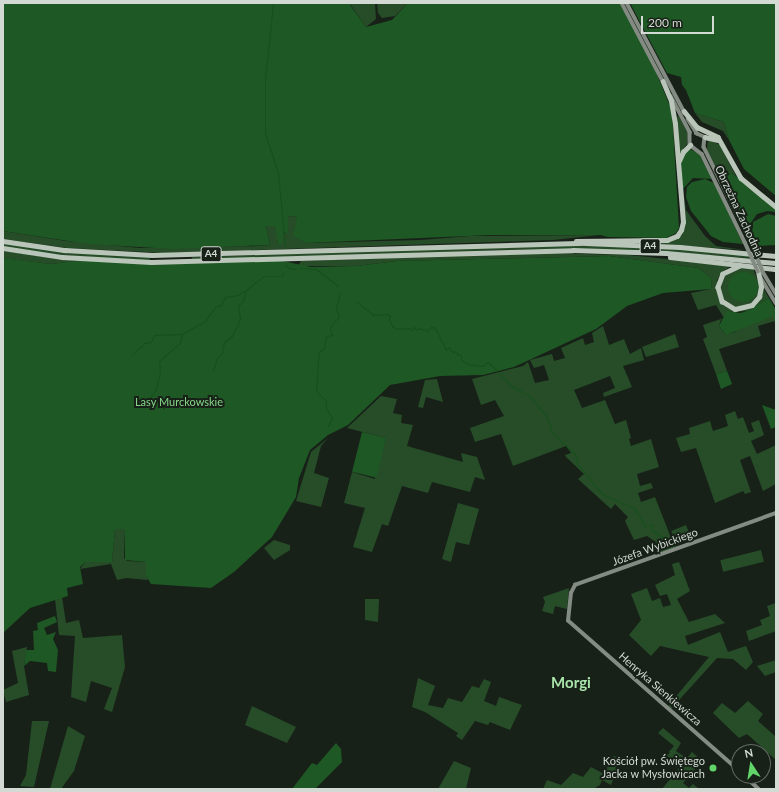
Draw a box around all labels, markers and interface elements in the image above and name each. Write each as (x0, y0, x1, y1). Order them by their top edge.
scale bar (643, 8, 716, 34)
text: 200 m (648, 15, 682, 30)
street label: Obrzeżna Zachodnia (712, 163, 766, 259)
road number: A4 (639, 238, 661, 254)
road number: A4 (200, 246, 222, 262)
park label: Lasy Murckowskie (135, 395, 223, 409)
street label: Józefa Wybickiego (610, 525, 700, 569)
street label: Henryka Sienkiewicza (616, 650, 704, 728)
district label: Morgi (551, 674, 591, 692)
north arrow (731, 744, 771, 784)
text: N (743, 746, 754, 760)
place label: Kościół pw. Świętego Jacka w Mysłowicach (601, 755, 705, 781)
marker: Kościół pw. Świętego Jacka w Mysłowicach (708, 763, 718, 773)

